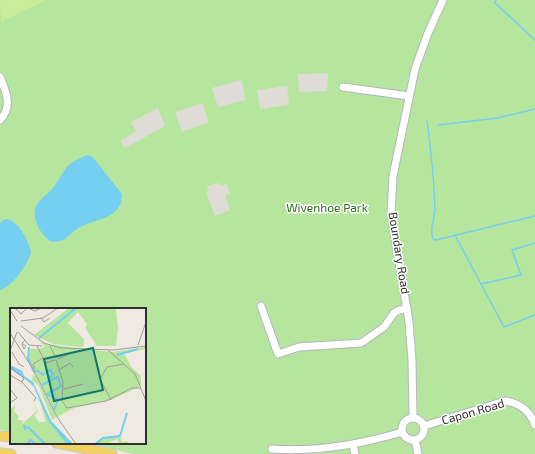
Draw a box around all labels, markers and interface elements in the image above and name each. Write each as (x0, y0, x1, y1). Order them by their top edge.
park label: Wivenhoe Park (286, 200, 368, 214)
street label: Boundary Road (387, 211, 413, 295)
inset map (10, 308, 146, 444)
street label: Capon Road (440, 395, 506, 427)

